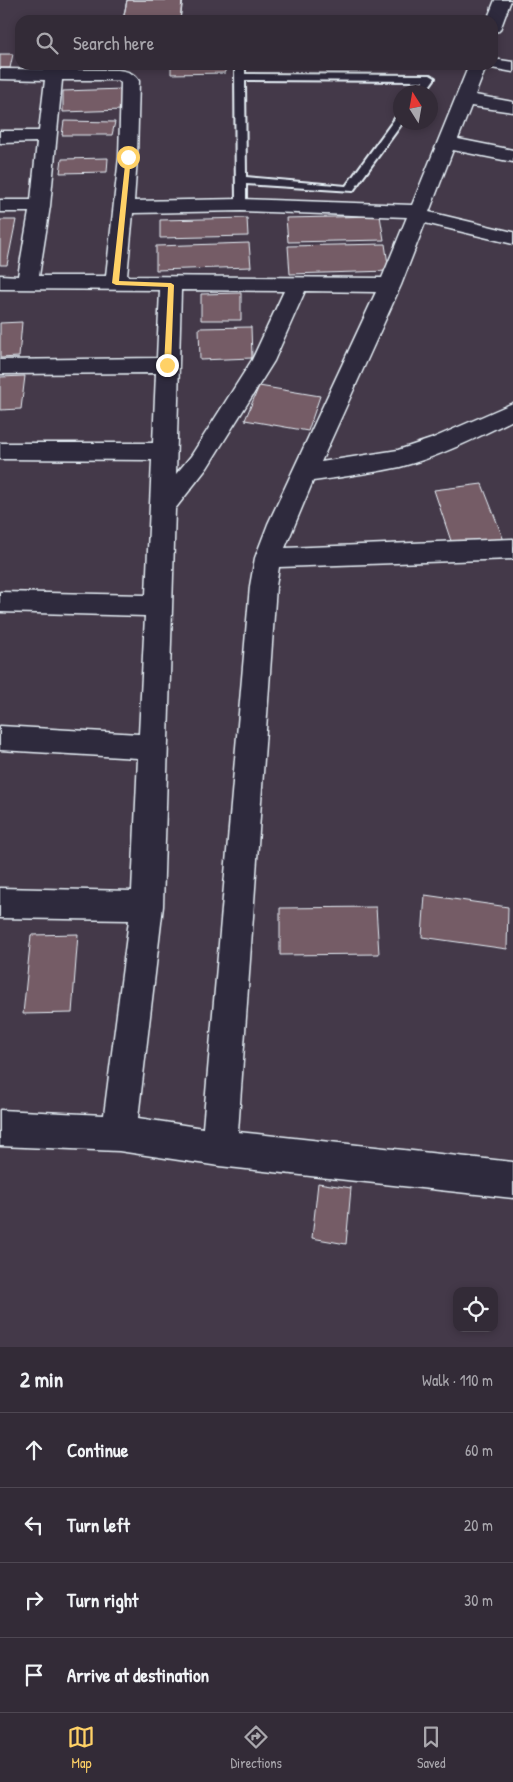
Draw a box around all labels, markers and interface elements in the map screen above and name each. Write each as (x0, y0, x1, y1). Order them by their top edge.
search box (15, 15, 498, 70)
icon: search (33, 29, 61, 57)
text: Search here (73, 30, 154, 56)
north arrow (393, 85, 438, 130)
route start (117, 146, 140, 169)
route end (156, 354, 179, 377)
map controls (453, 1287, 498, 1332)
button: locate (453, 1287, 498, 1332)
text: 2 min (20, 1365, 63, 1394)
text: Walk · 110 m (422, 1369, 493, 1391)
icon: ahead (20, 1436, 48, 1464)
text: Continue (67, 1437, 128, 1463)
text: 60 m (465, 1439, 493, 1461)
icon: left (20, 1511, 48, 1539)
text: Turn left (67, 1512, 130, 1538)
text: 20 m (464, 1514, 493, 1536)
icon: right (20, 1586, 48, 1614)
text: Turn right (67, 1587, 138, 1613)
text: 30 m (464, 1589, 493, 1611)
icon: arrive (20, 1661, 48, 1689)
text: Arrive at destination (67, 1662, 209, 1688)
tab: Map (67, 1723, 95, 1772)
tab: Directions (230, 1723, 282, 1772)
tab: Saved (417, 1723, 446, 1772)

